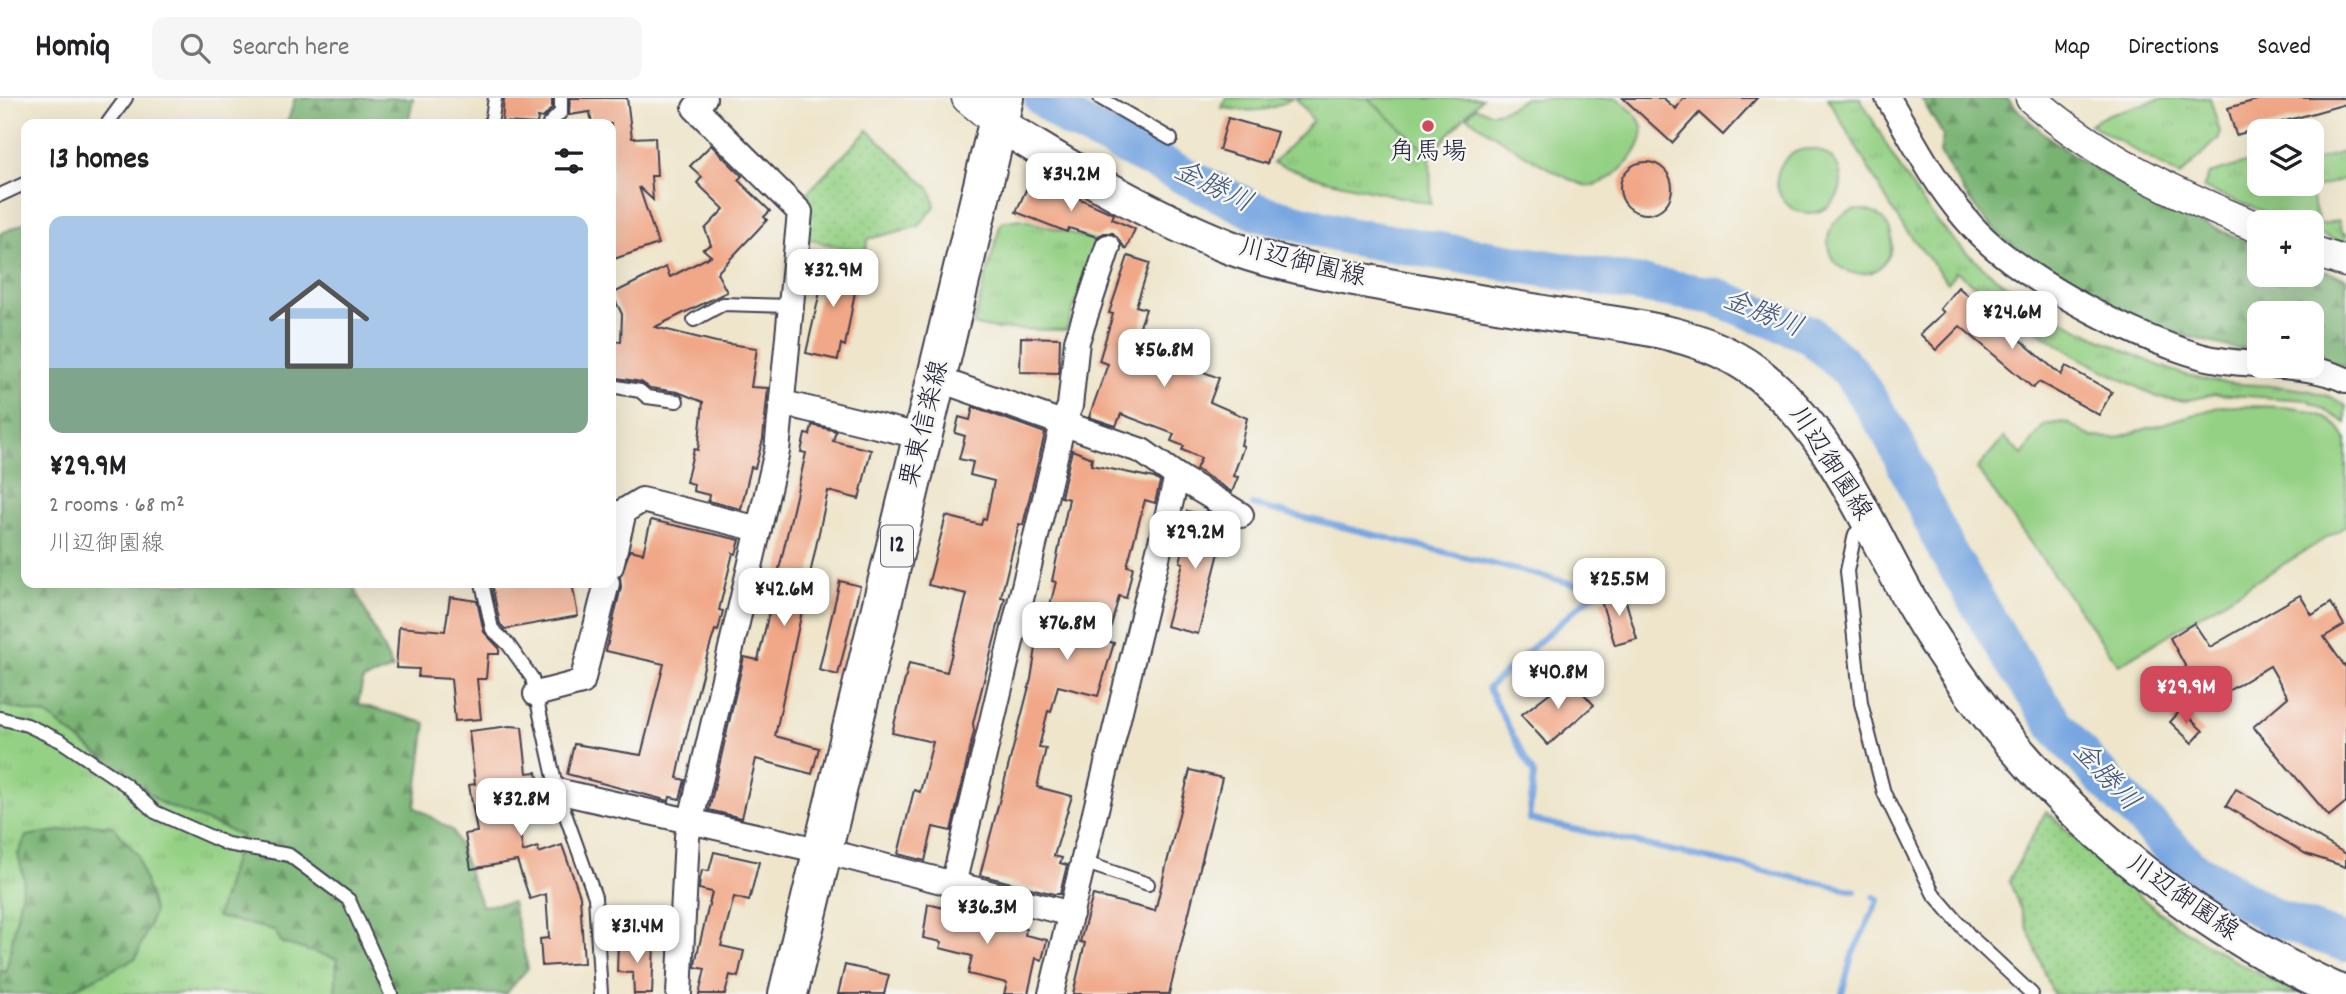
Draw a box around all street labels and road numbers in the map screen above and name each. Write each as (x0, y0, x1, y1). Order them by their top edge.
street label: 川辺御園線 (1234, 230, 1370, 298)
street label: 栗東信楽線 (892, 356, 960, 492)
street label: 川辺御園線 (1778, 399, 1880, 529)
road number: 12 (881, 526, 913, 566)
street label: 川辺御園線 (2118, 847, 2246, 951)

